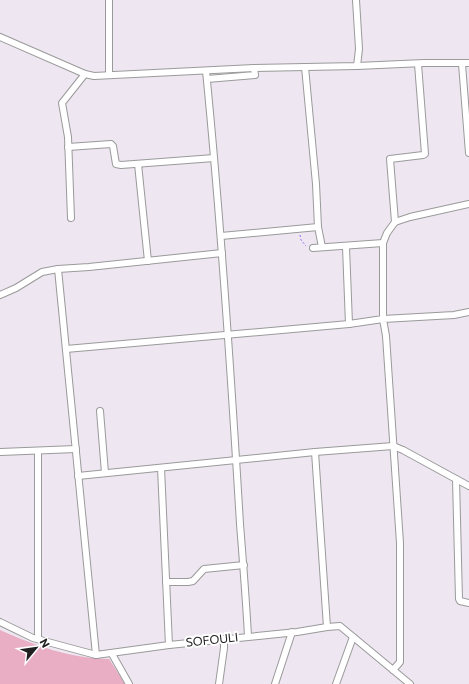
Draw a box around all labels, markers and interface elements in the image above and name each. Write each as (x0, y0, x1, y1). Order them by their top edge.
north arrow (16, 628, 56, 668)
street label: SOFOULI (185, 629, 239, 649)
text: N (37, 636, 53, 650)

